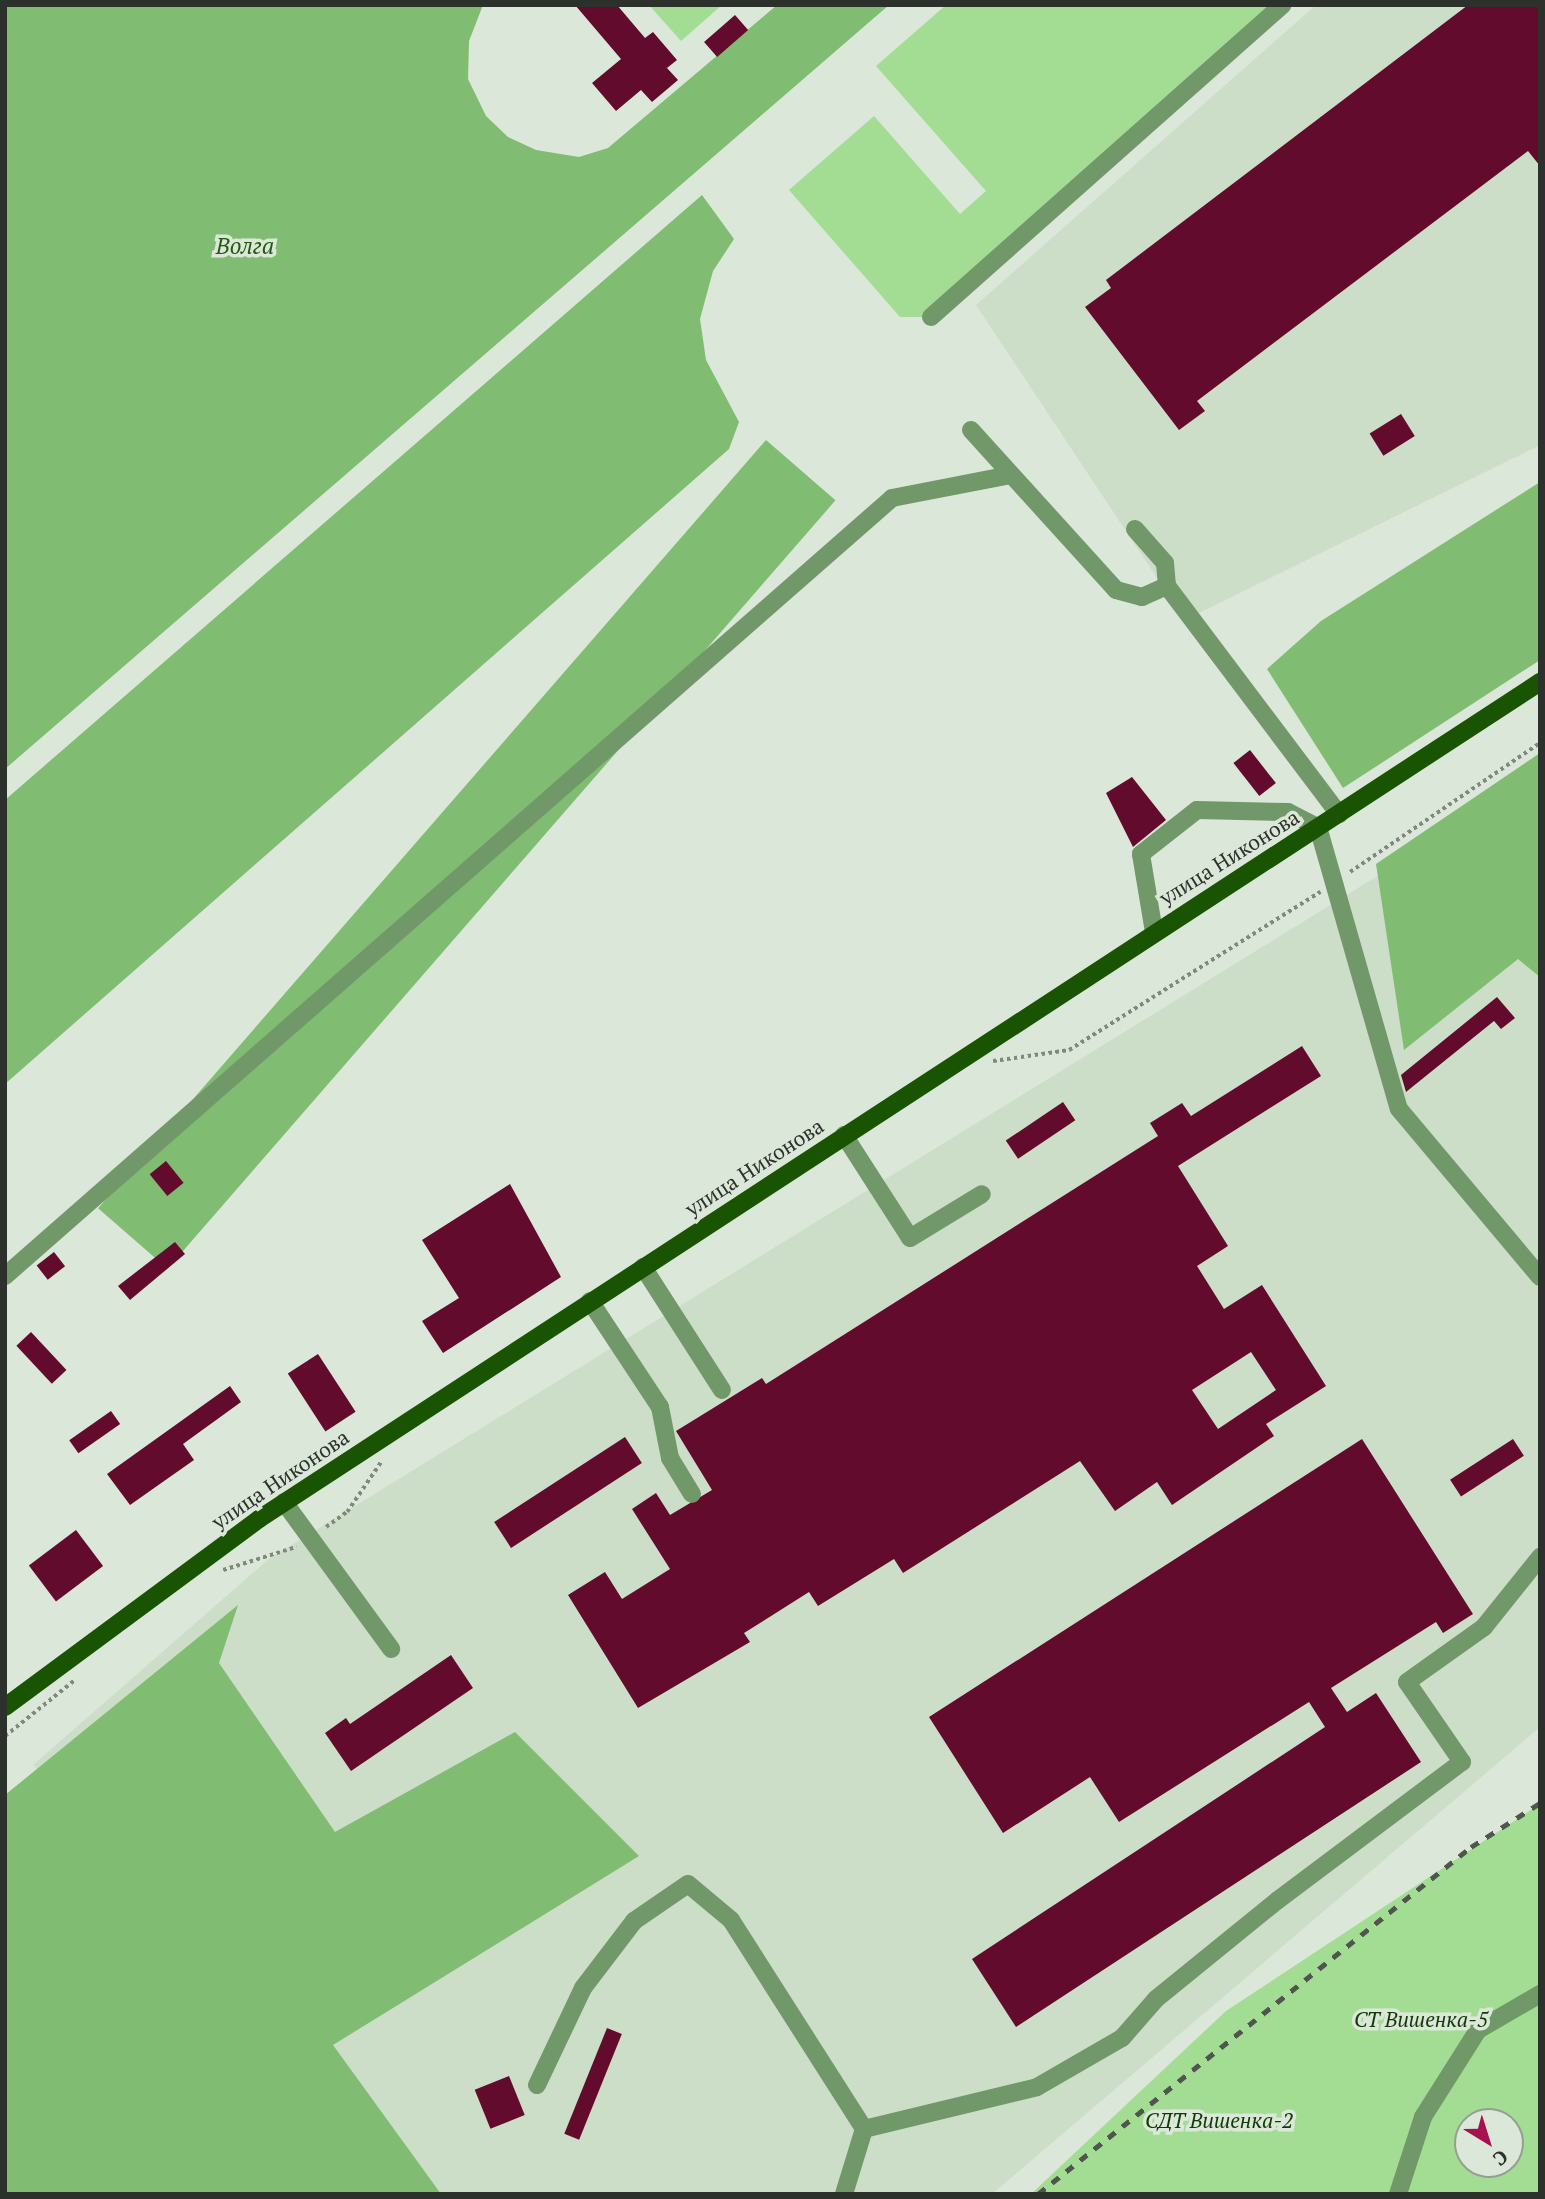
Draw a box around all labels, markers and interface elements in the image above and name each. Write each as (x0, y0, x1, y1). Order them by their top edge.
water label: Волга (216, 232, 274, 260)
street label: улица Никонова (1154, 804, 1304, 910)
street label: улица Никонова (680, 1113, 828, 1221)
street label: улица Никонова (207, 1424, 353, 1534)
park label: СТ Вишенка-5 (1354, 2006, 1488, 2032)
park label: СДТ Вишенка-2 (1145, 2107, 1293, 2133)
north arrow (1454, 2108, 1524, 2178)
text: С (1488, 2145, 1514, 2172)

